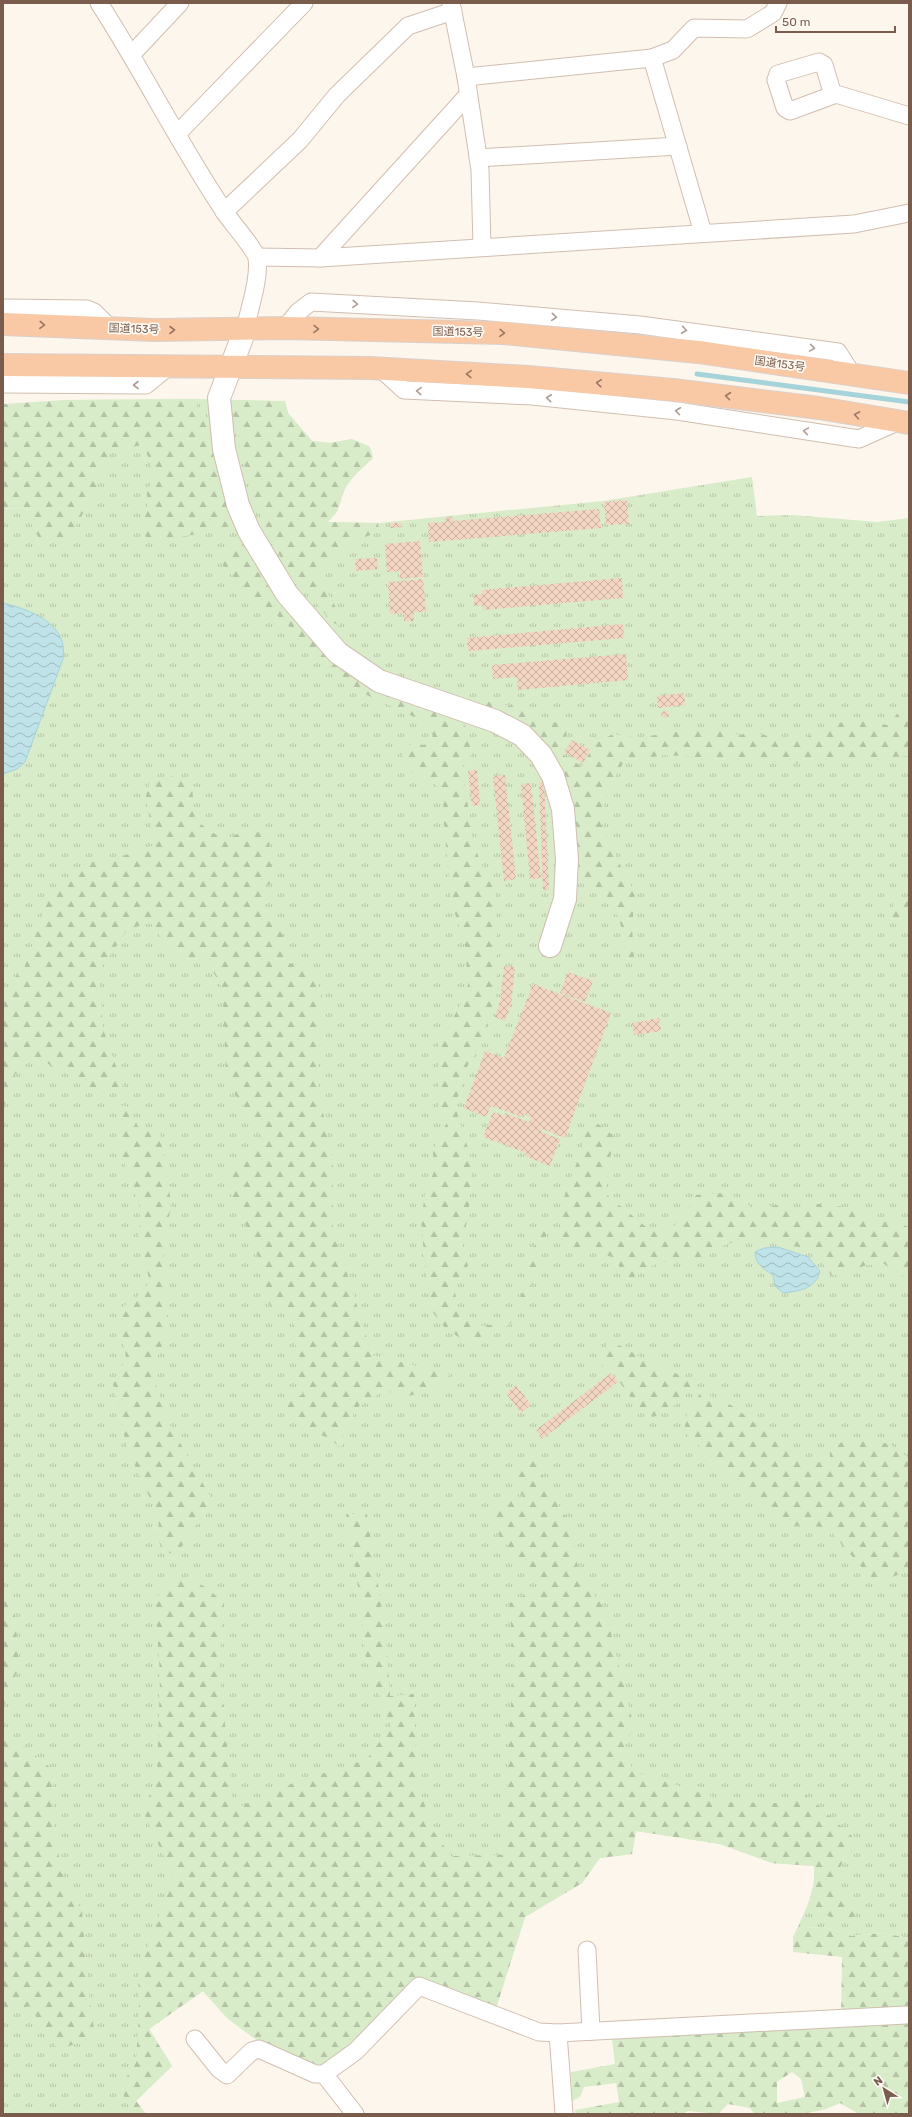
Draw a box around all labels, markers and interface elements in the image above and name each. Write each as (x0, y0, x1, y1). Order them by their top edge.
scale bar (776, 8, 895, 34)
text: 50 m (782, 15, 810, 29)
one-way arrow (352, 300, 358, 309)
one-way arrow (551, 313, 557, 322)
one-way arrow (39, 321, 45, 330)
street label: 国道153号 (108, 322, 160, 336)
one-way arrow (313, 325, 319, 333)
street label: 国道153号 (432, 325, 484, 339)
one-way arrow (681, 325, 687, 334)
one-way arrow (169, 326, 175, 334)
one-way arrow (499, 329, 505, 338)
one-way arrow (809, 343, 816, 352)
street label: 国道153号 (754, 354, 806, 374)
one-way arrow (466, 370, 472, 378)
one-way arrow (596, 379, 602, 388)
one-way arrow (133, 380, 139, 389)
one-way arrow (416, 386, 422, 395)
one-way arrow (725, 392, 731, 401)
one-way arrow (545, 394, 552, 403)
one-way arrow (675, 407, 681, 416)
one-way arrow (854, 411, 860, 419)
one-way arrow (803, 427, 809, 436)
north arrow (864, 2069, 904, 2109)
text: N (871, 2074, 885, 2089)

